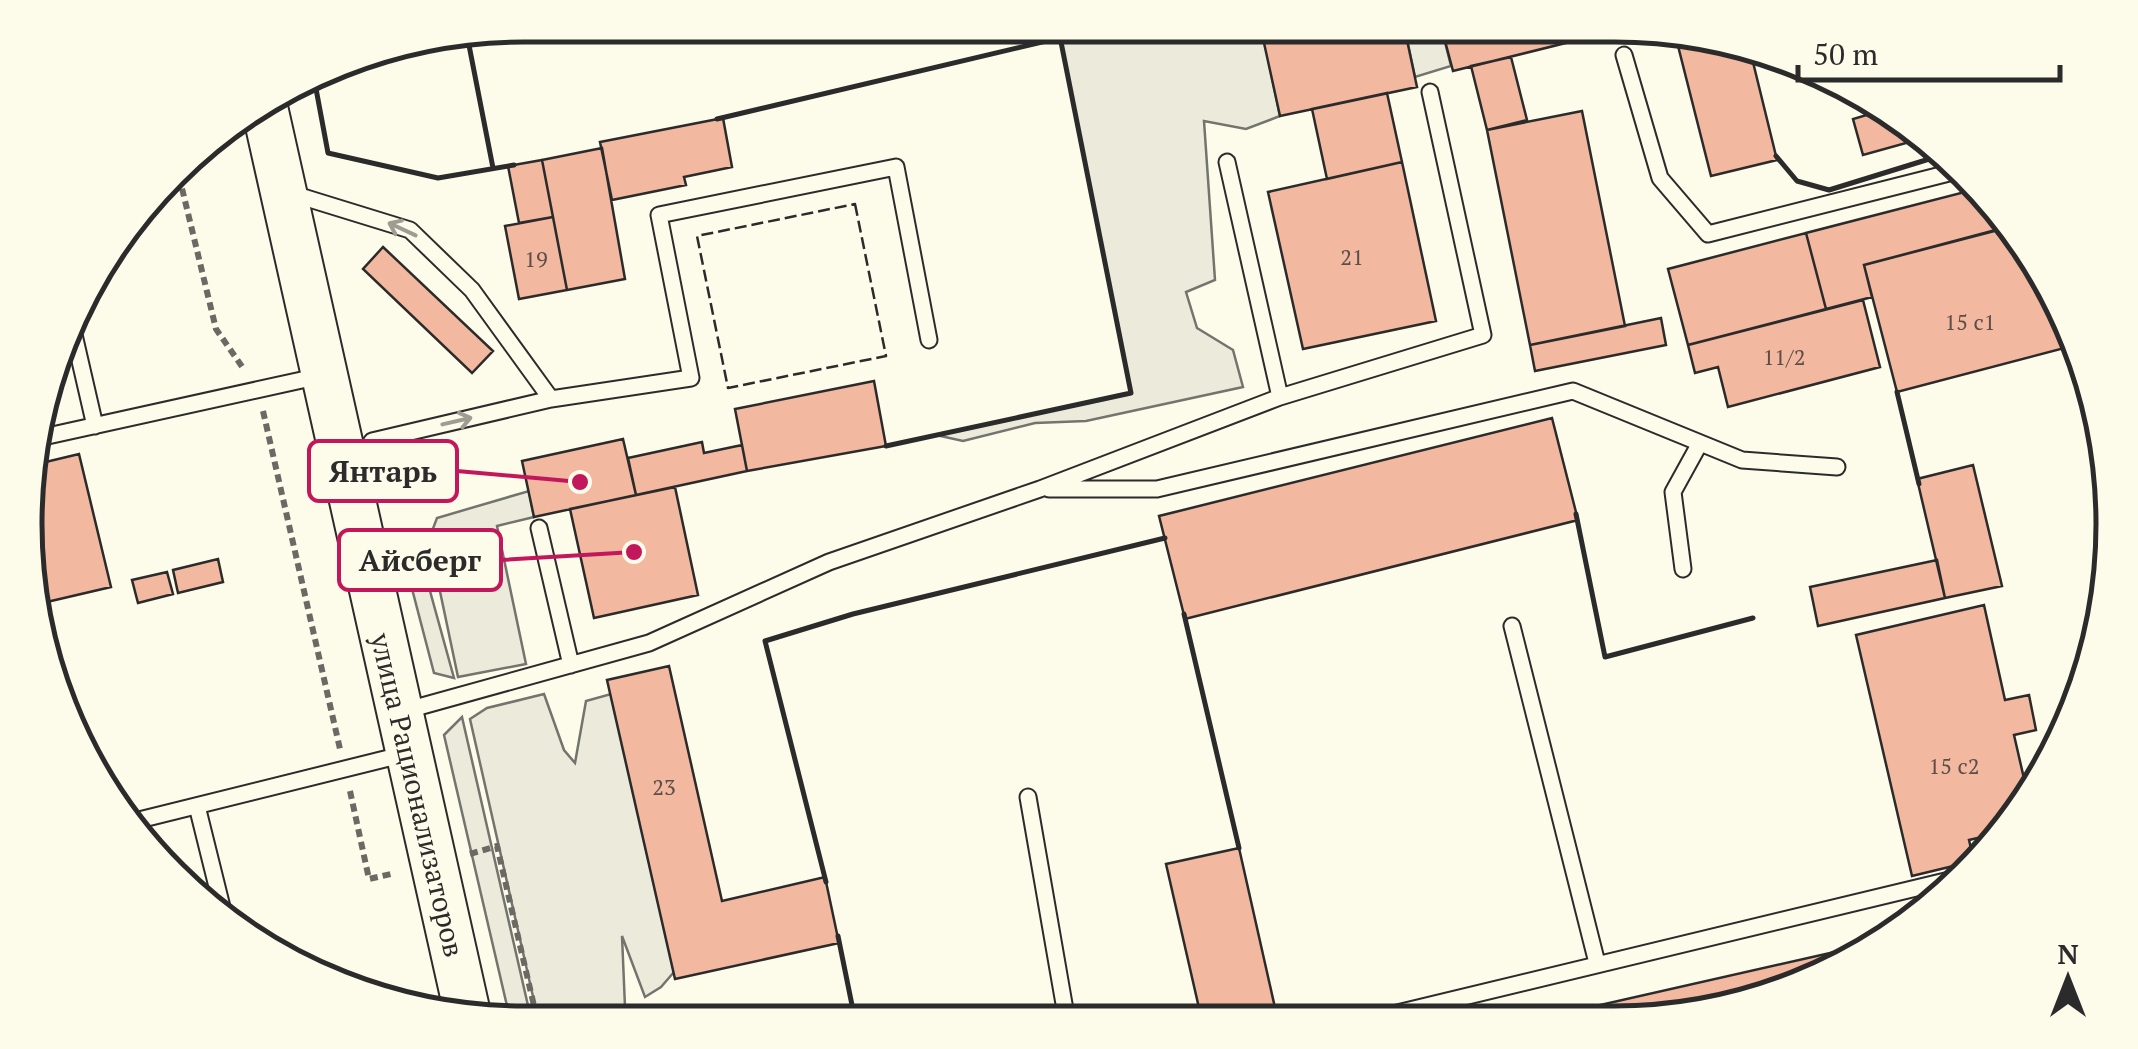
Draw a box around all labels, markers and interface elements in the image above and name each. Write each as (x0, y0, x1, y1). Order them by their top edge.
scale bar (1798, 20, 2060, 82)
text: 50 m (1813, 34, 1878, 74)
one-way arrow (387, 219, 417, 238)
house number: 21 (1340, 242, 1364, 271)
house number: 19 (524, 244, 548, 273)
house number: 15 с1 (1945, 307, 1995, 336)
house number: 11/2 (1763, 342, 1805, 371)
one-way arrow (440, 411, 472, 429)
callout: Янтарь (309, 441, 457, 501)
text: Янтарь (329, 451, 437, 491)
callout: Айсберг (339, 530, 501, 590)
text: Айсберг (359, 540, 481, 580)
street label: улица Рационализаторов (363, 629, 473, 960)
house number: 15 с2 (1929, 751, 1979, 780)
house number: 23 (652, 772, 676, 801)
north arrow (2018, 929, 2118, 1029)
text: N (2057, 935, 2079, 972)

